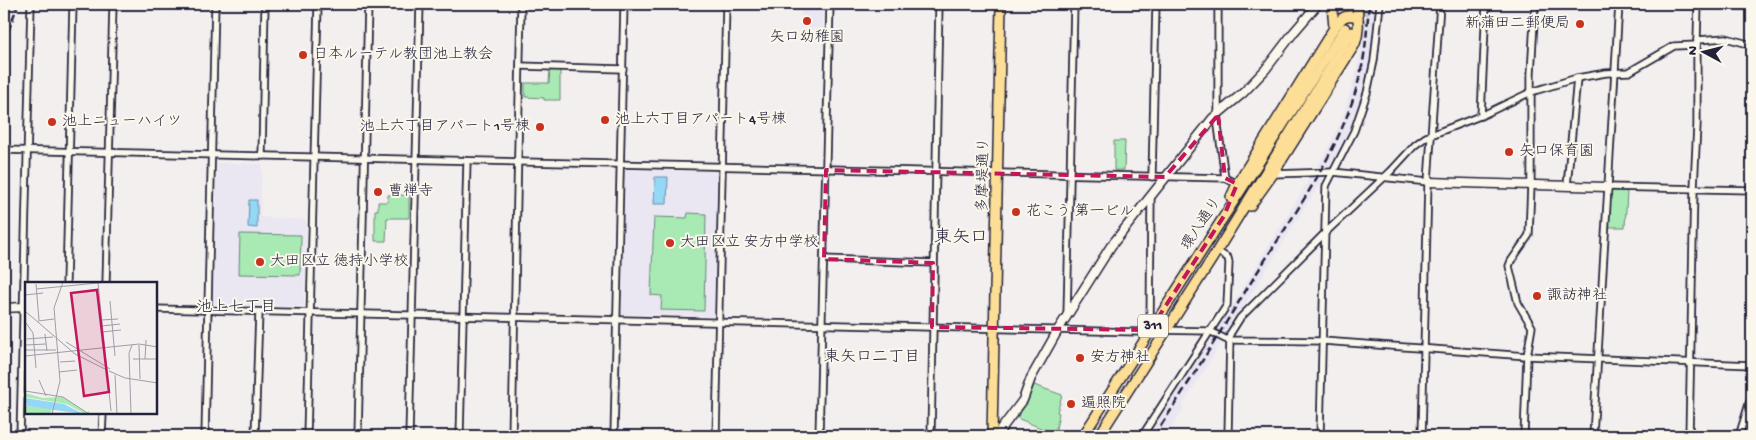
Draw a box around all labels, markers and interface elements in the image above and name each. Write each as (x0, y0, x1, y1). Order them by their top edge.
place label: 新蒲田二郵便局 (1465, 14, 1570, 33)
marker: 矢口幼稚園 (801, 15, 813, 27)
marker: 新蒲田二郵便局 (1574, 18, 1586, 30)
place label: 矢口幼稚園 (769, 28, 845, 47)
north arrow (1678, 28, 1728, 78)
place label: 日本ルーテル教団池上教会 (313, 45, 493, 64)
text: N (1685, 45, 1703, 56)
marker: 日本ルーテル教団池上教会 (297, 49, 309, 61)
place label: 池上六丁目アパート4号棟 (615, 110, 786, 129)
place label: 池上ニューハイツ (62, 113, 182, 131)
marker: 池上六丁目アパート4号棟 (599, 114, 611, 126)
marker: 池上ニューハイツ (46, 116, 58, 128)
place label: 池上六丁目アパート1号棟 (360, 117, 530, 136)
marker: 池上六丁目アパート1号棟 (534, 121, 546, 133)
street label: 多摩堤通り (973, 137, 994, 213)
place label: 矢口保育園 (1519, 142, 1594, 161)
marker: 矢口保育園 (1503, 146, 1515, 158)
place label: 曹禅寺 (388, 182, 433, 201)
marker: 曹禅寺 (372, 186, 384, 198)
street label: 環八通り (1178, 194, 1226, 254)
place label: 花こう 第一ビル (1026, 202, 1134, 221)
marker: 花こう 第一ビル (1010, 206, 1022, 218)
district label: 東矢口 (934, 227, 988, 249)
place label: 大田区立 安方中学校 (680, 233, 819, 252)
marker: 大田区立 安方中学校 (664, 237, 676, 249)
place label: 大田区立 徳持小学校 (270, 252, 409, 271)
marker: 大田区立 徳持小学校 (254, 256, 266, 268)
inset map (25, 282, 158, 415)
place label: 諏訪神社 (1547, 286, 1607, 305)
marker: 諏訪神社 (1531, 290, 1543, 302)
district label: 池上七丁目 (196, 298, 276, 318)
road number: 311 (1138, 314, 1168, 338)
district label: 東矢口二丁目 (824, 347, 920, 368)
place label: 安方神社 (1090, 348, 1150, 367)
marker: 安方神社 (1074, 352, 1086, 364)
place label: 遍照院 (1081, 395, 1126, 413)
marker: 遍照院 (1065, 398, 1077, 410)

